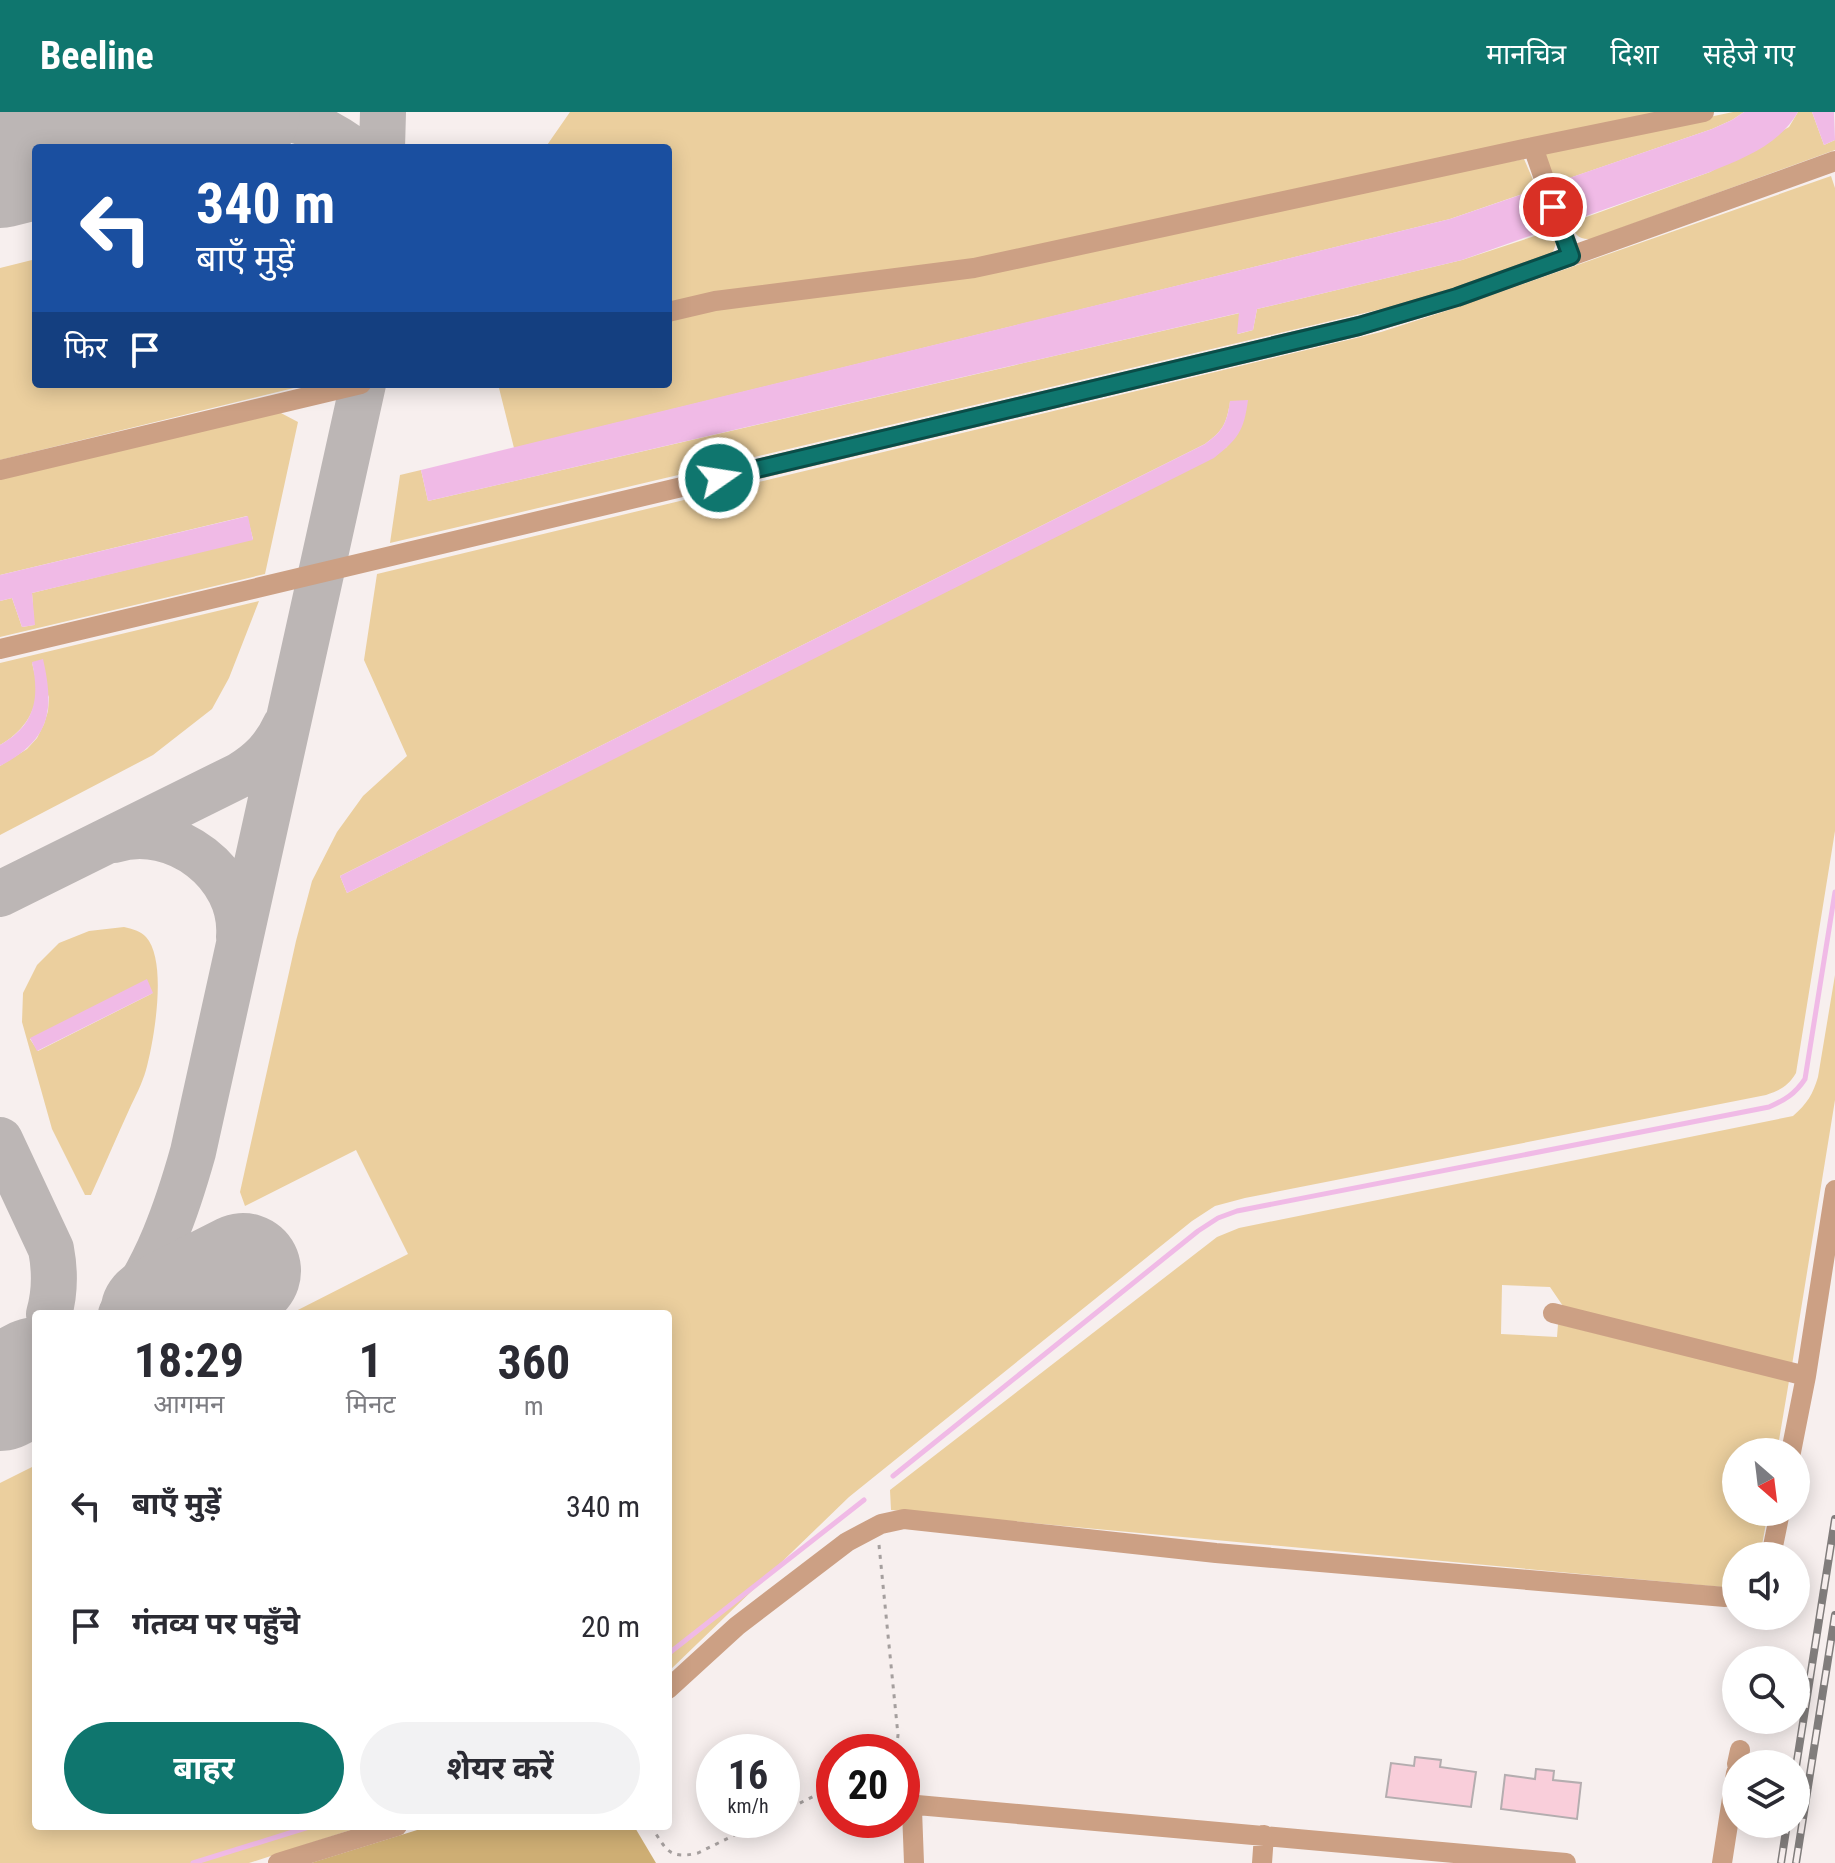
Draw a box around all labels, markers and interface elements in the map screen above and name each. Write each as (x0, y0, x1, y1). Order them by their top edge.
text: Beeline (40, 34, 154, 78)
text: मानचित्र (1486, 38, 1566, 71)
text: दिशा (1610, 38, 1659, 71)
text: सहेजे गए (1703, 38, 1795, 71)
text: 340 m (196, 171, 335, 237)
pin (1519, 173, 1587, 241)
icon: left (64, 176, 168, 280)
icon: arrive (1531, 185, 1575, 229)
text: बाएँ मुड़ें (196, 238, 295, 280)
icon: arrive (123, 328, 167, 372)
text: फिर (64, 330, 107, 365)
position arrow (677, 436, 761, 520)
text: 18:29 (134, 1332, 244, 1389)
text: 1 (359, 1332, 383, 1389)
text: 360 (497, 1334, 570, 1391)
text: आगमन (153, 1389, 224, 1419)
text: मिनट (346, 1389, 396, 1419)
text: m (524, 1391, 544, 1421)
north arrow (1722, 1438, 1810, 1526)
map controls (1722, 1438, 1810, 1838)
icon: left (64, 1484, 108, 1528)
text: बाएँ मुड़ें (132, 1486, 221, 1521)
text: 340 m (566, 1489, 640, 1524)
button: sound (1722, 1542, 1810, 1630)
icon: arrive (64, 1604, 108, 1648)
text: गंतव्य पर पहुँचे (132, 1606, 300, 1641)
text: 20 m (581, 1609, 640, 1644)
button: search (1722, 1646, 1810, 1734)
button: बाहर (64, 1722, 344, 1814)
button: शेयर करें (360, 1722, 640, 1814)
speed limit sign: 20 (816, 1734, 920, 1838)
button: layers (1722, 1750, 1810, 1838)
text: 16 (728, 1752, 768, 1799)
text: km/h (727, 1794, 769, 1818)

